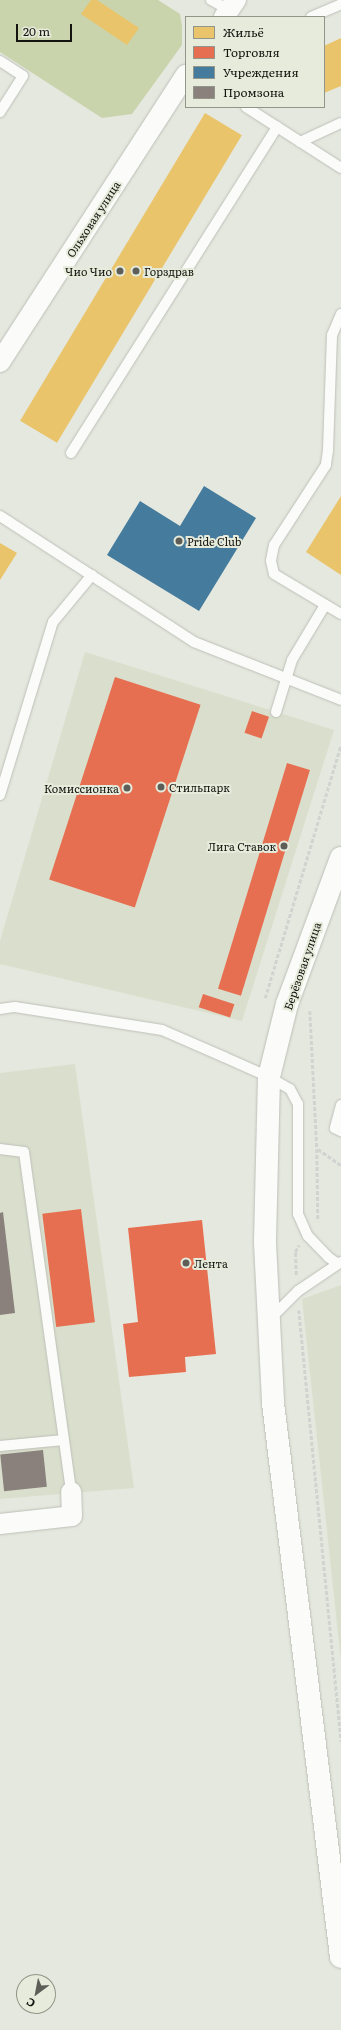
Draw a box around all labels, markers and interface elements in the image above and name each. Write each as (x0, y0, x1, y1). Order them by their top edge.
scale bar (18, 16, 74, 42)
legend (185, 16, 325, 108)
text: 20 m (23, 22, 50, 40)
text: Жильё (223, 23, 264, 41)
text: Торговля (223, 43, 280, 61)
text: Учреждения (223, 63, 299, 81)
text: Промзона (223, 83, 284, 101)
street label: Ольховая улица (63, 178, 123, 260)
place label: Чио Чио (65, 264, 112, 278)
place label: Горздрав (144, 264, 194, 278)
marker: Чио Чио (115, 266, 125, 276)
marker: Горздрав (131, 266, 141, 276)
place label: Pride Club (187, 534, 242, 548)
marker: Pride Club (174, 536, 184, 546)
place label: Стильпарк (169, 780, 230, 794)
place label: Комиссионка (44, 781, 119, 795)
marker: Стильпарк (156, 782, 166, 792)
marker: Комиссионка (122, 783, 132, 793)
place label: Лига Ставок (208, 839, 276, 853)
marker: Лига Ставок (279, 841, 289, 851)
street label: Берёзовая улица (281, 920, 323, 1012)
place label: Лента (194, 1256, 228, 1270)
marker: Лента (181, 1258, 191, 1268)
north arrow (16, 1974, 56, 2014)
text: С (23, 1994, 38, 2012)

